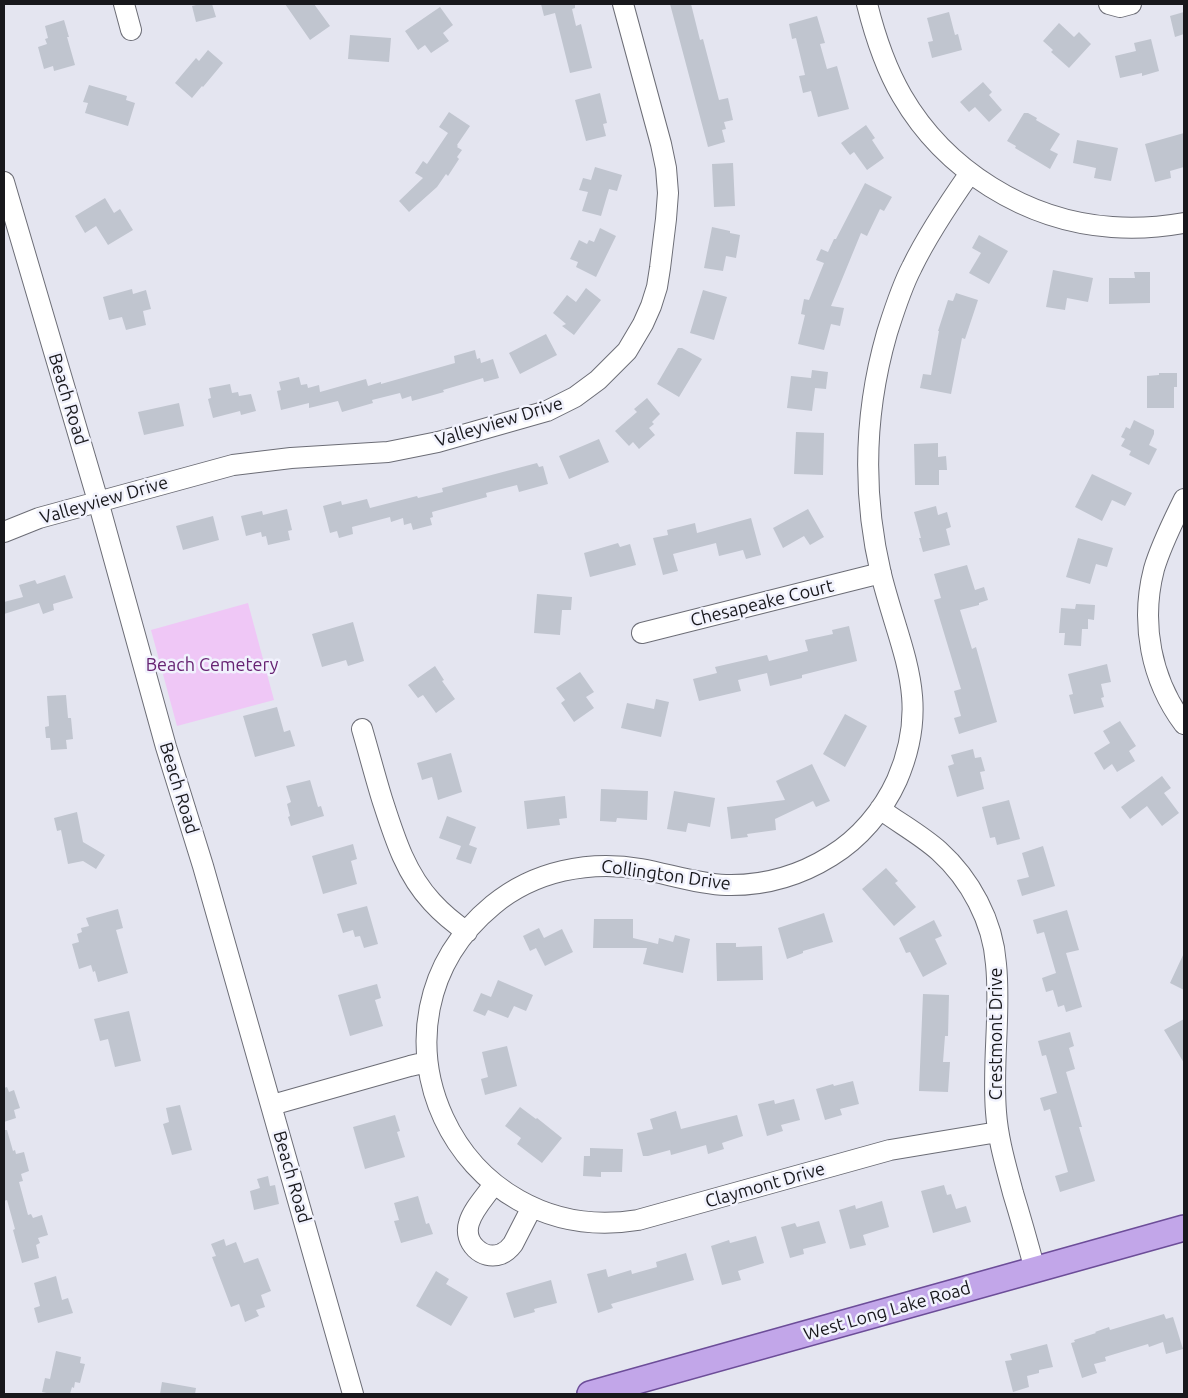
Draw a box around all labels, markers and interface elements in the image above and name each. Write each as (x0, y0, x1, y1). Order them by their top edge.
street label: Beach Road (44, 350, 92, 448)
street label: Valleyview Drive (433, 392, 565, 452)
street label: Valleyview Drive (37, 471, 171, 529)
street label: Chesapeake Court (688, 575, 836, 631)
park label: Beach Cemetery (146, 654, 278, 676)
street label: Beach Road (155, 739, 203, 837)
street label: Collington Drive (600, 855, 732, 895)
street label: Crestmont Drive (985, 968, 1007, 1100)
street label: Beach Road (269, 1128, 315, 1226)
street label: Claymont Drive (703, 1158, 827, 1212)
street label: West Long Lake Road (801, 1277, 973, 1345)

